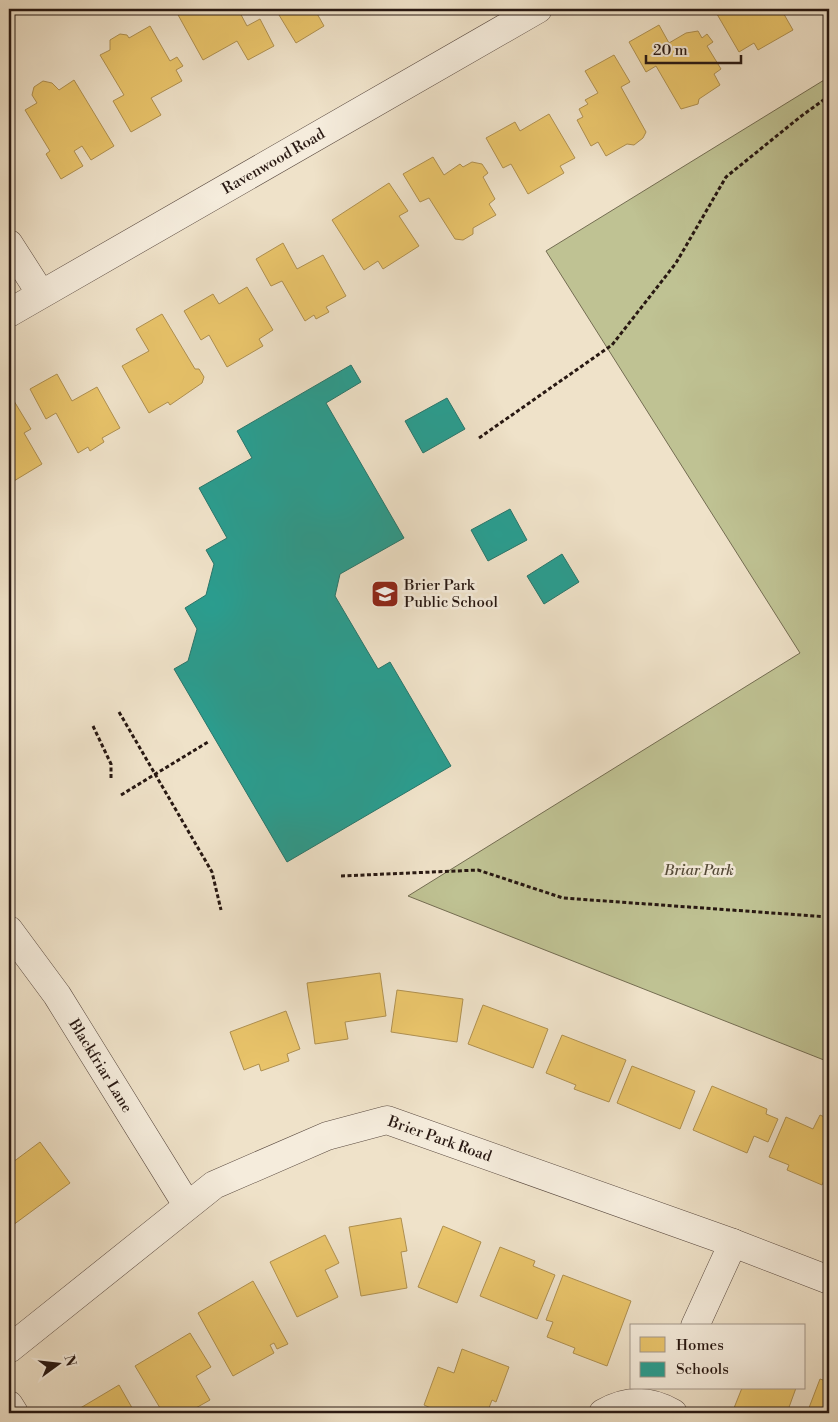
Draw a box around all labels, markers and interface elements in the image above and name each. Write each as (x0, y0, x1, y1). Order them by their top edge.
scale bar (646, 32, 740, 64)
text: 20 m (653, 41, 688, 60)
street label: Ravenwood Road (219, 124, 329, 198)
place label: Brier Park Public School (403, 576, 498, 612)
school or university icon: Brier Park Public School (370, 579, 400, 609)
park label: Briar Park (663, 861, 734, 880)
street label: Blackfriar Lane (64, 1015, 137, 1116)
street label: Brier Park Road (385, 1111, 495, 1166)
legend (630, 1324, 806, 1390)
text: Homes (676, 1336, 724, 1355)
north arrow (32, 1340, 82, 1390)
text: N (59, 1353, 80, 1369)
text: Schools (676, 1360, 729, 1379)

